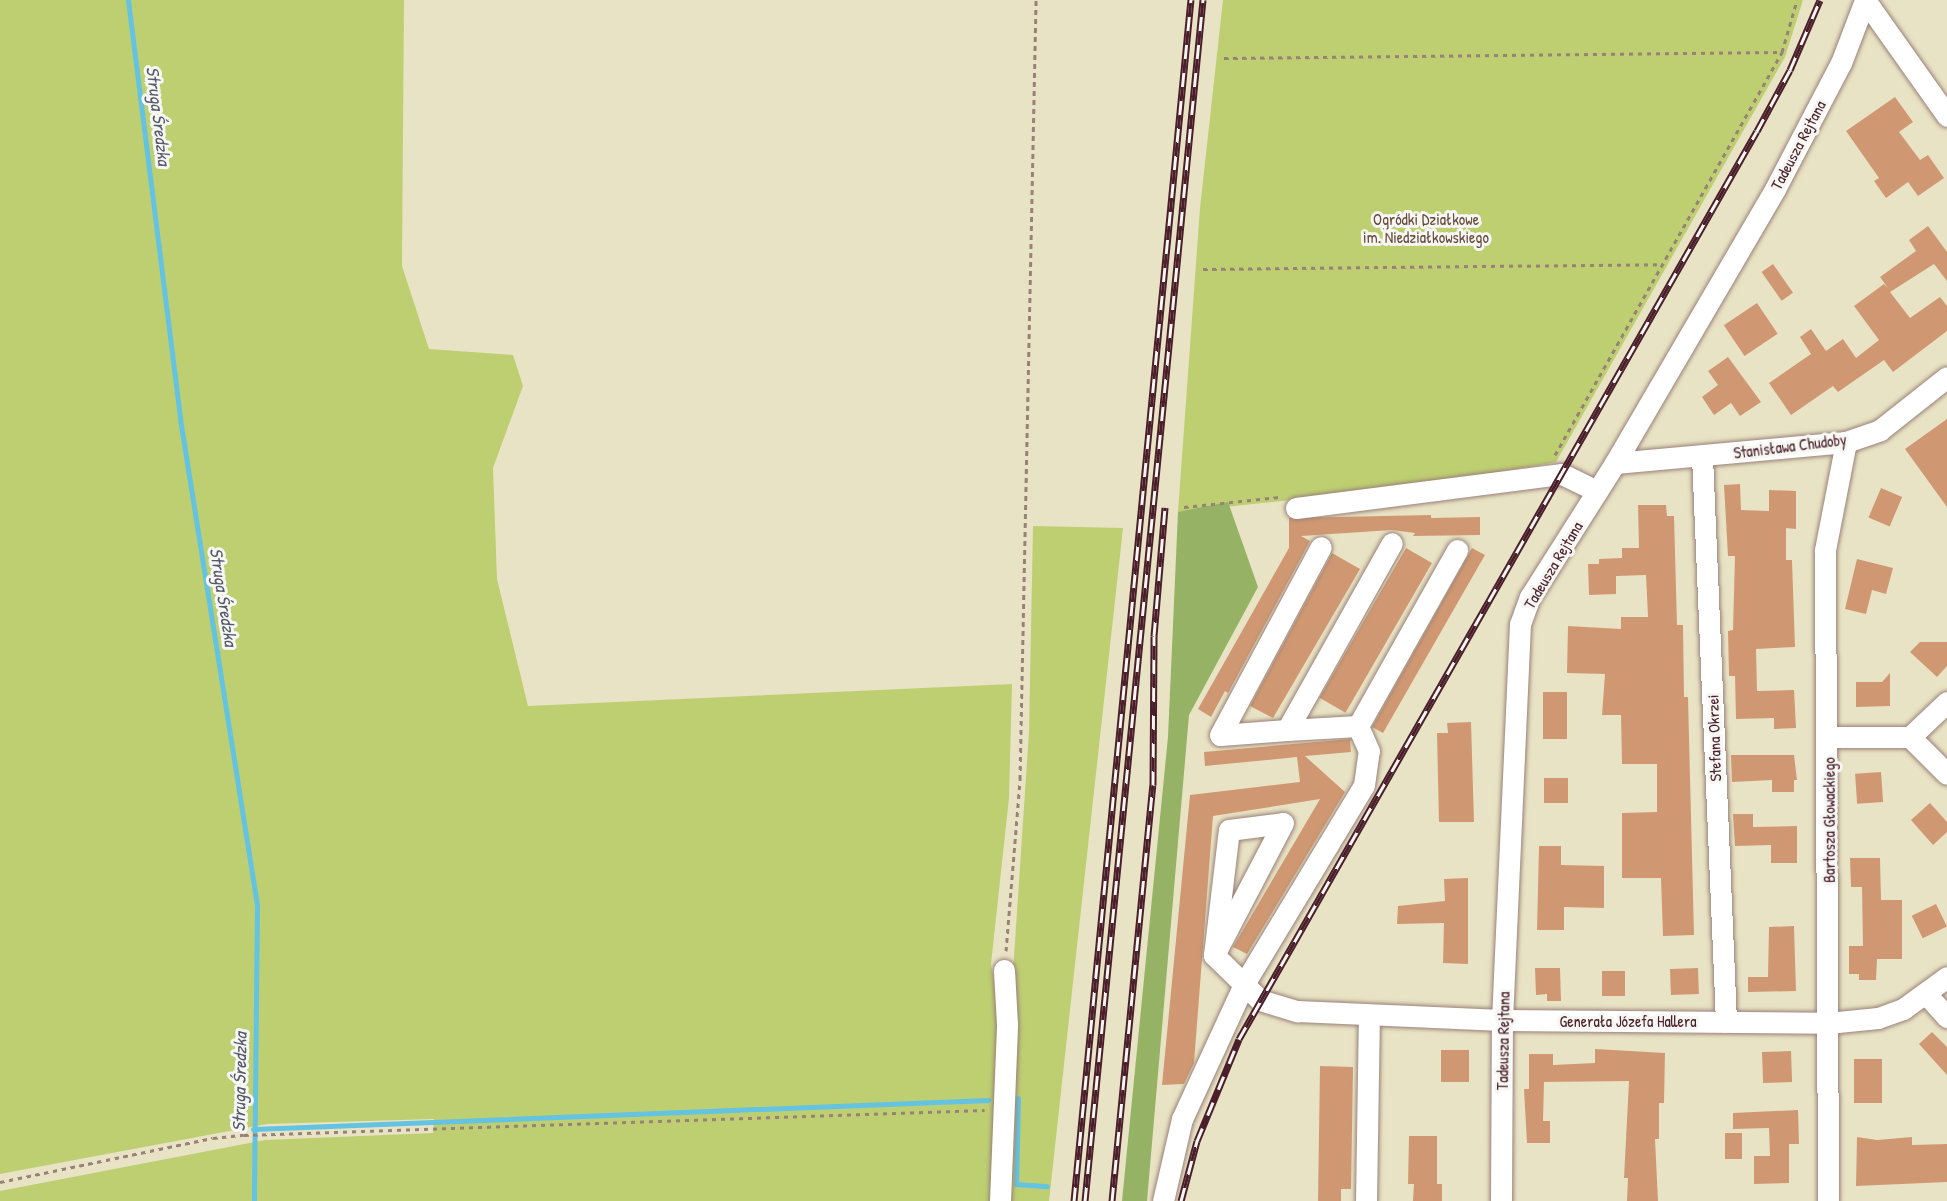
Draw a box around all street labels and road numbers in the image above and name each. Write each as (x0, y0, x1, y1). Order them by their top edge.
street label: Tadeusza Rejtana (1766, 97, 1830, 193)
street label: Stanisława Chudoby (1732, 430, 1848, 462)
street label: Tadeusza Rejtana (1519, 518, 1587, 612)
street label: Stefana Okrzei (1703, 694, 1725, 782)
street label: Bartosza Głowackiego (1819, 757, 1839, 883)
street label: Tadeusza Rejtana (1493, 992, 1513, 1090)
street label: Generała Józefa Hallera (1560, 1011, 1696, 1031)

